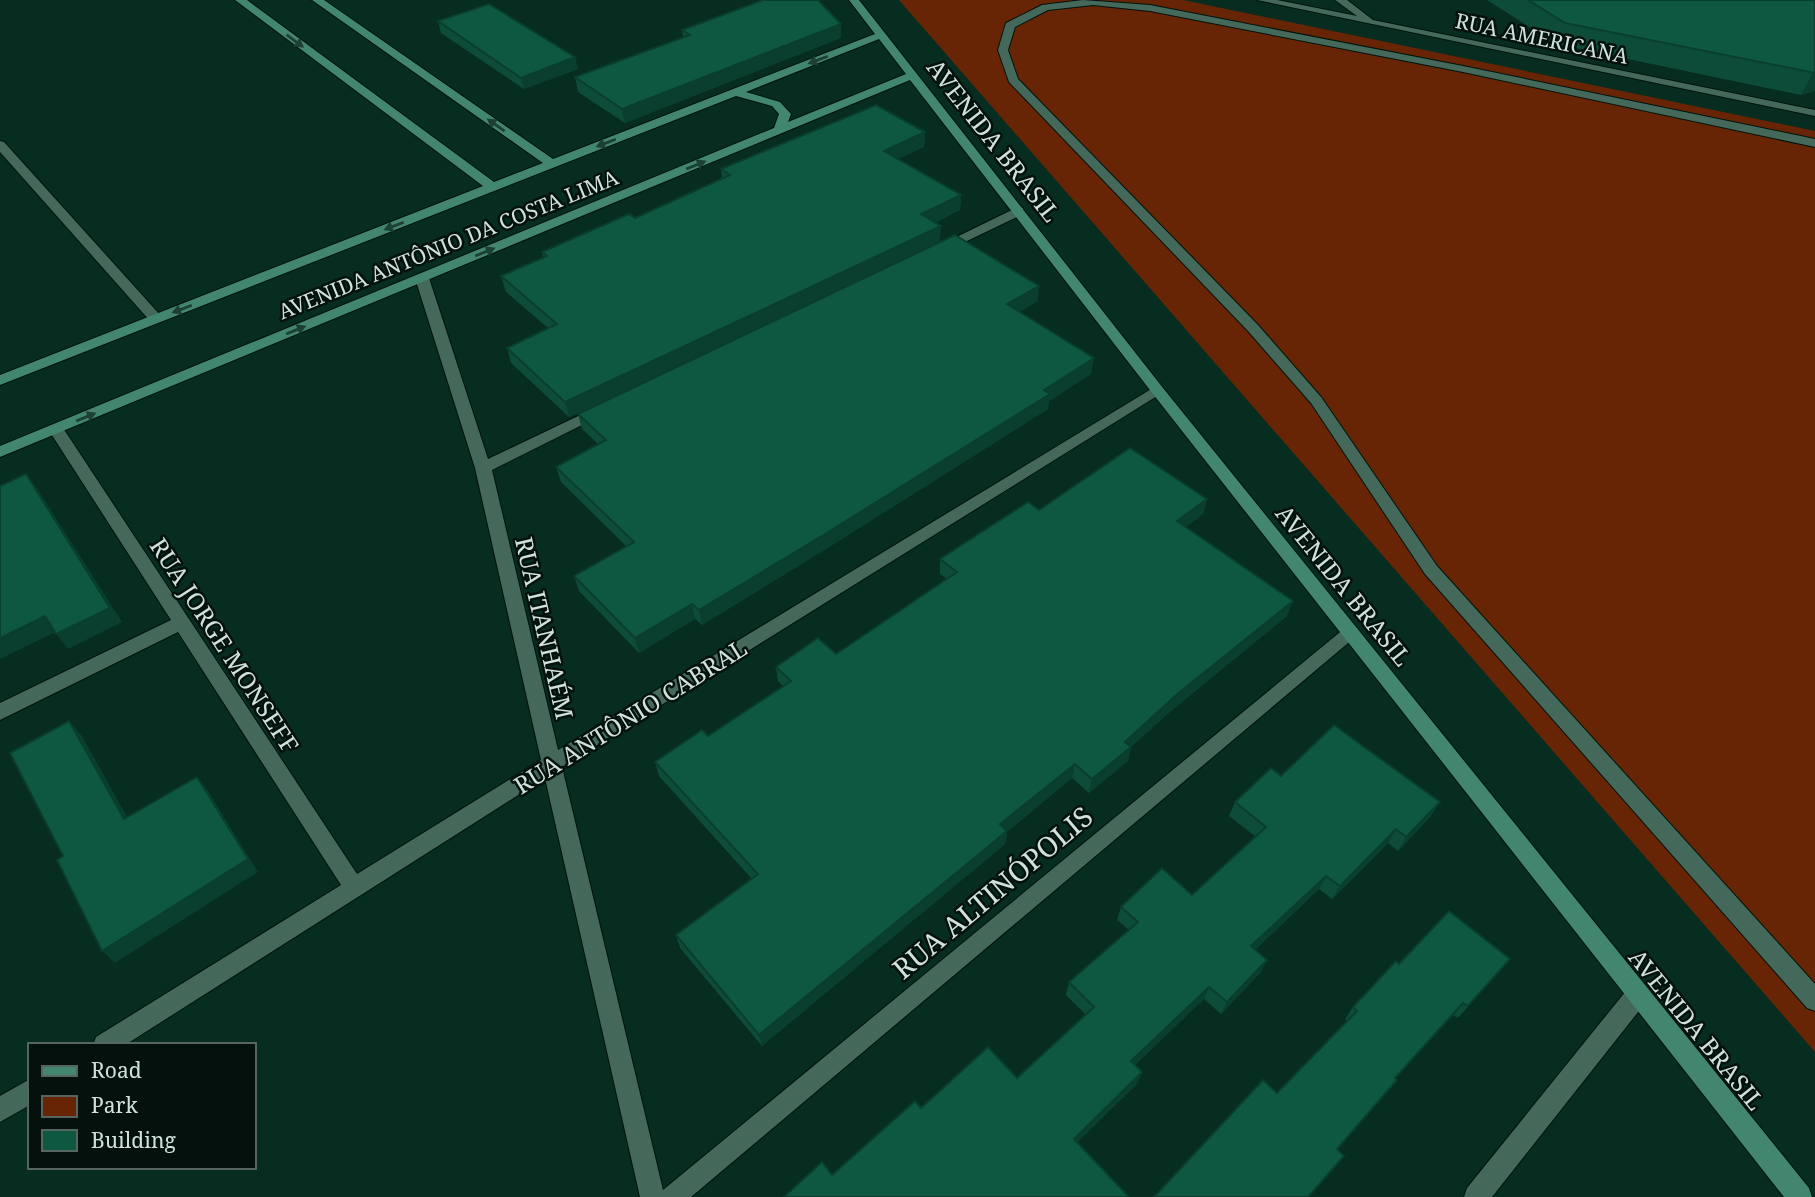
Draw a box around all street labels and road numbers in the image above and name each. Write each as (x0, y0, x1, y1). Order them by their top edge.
street label: RUA AMERICANA (1453, 6, 1631, 70)
street label: AVENIDA BRASIL (920, 52, 1068, 228)
street label: AVENIDA ANTÔNIO DA COSTA LIMA (274, 163, 622, 325)
street label: AVENIDA BRASIL (1269, 497, 1419, 673)
street label: RUA JORGE MONSEFF (143, 531, 307, 759)
street label: RUA ITANHAÉM (508, 534, 582, 722)
street label: RUA ANTÔNIO CABRAL (507, 631, 753, 801)
street label: RUA ALTINÓPOLIS (884, 797, 1100, 987)
street label: AVENIDA BRASIL (1622, 941, 1772, 1117)

